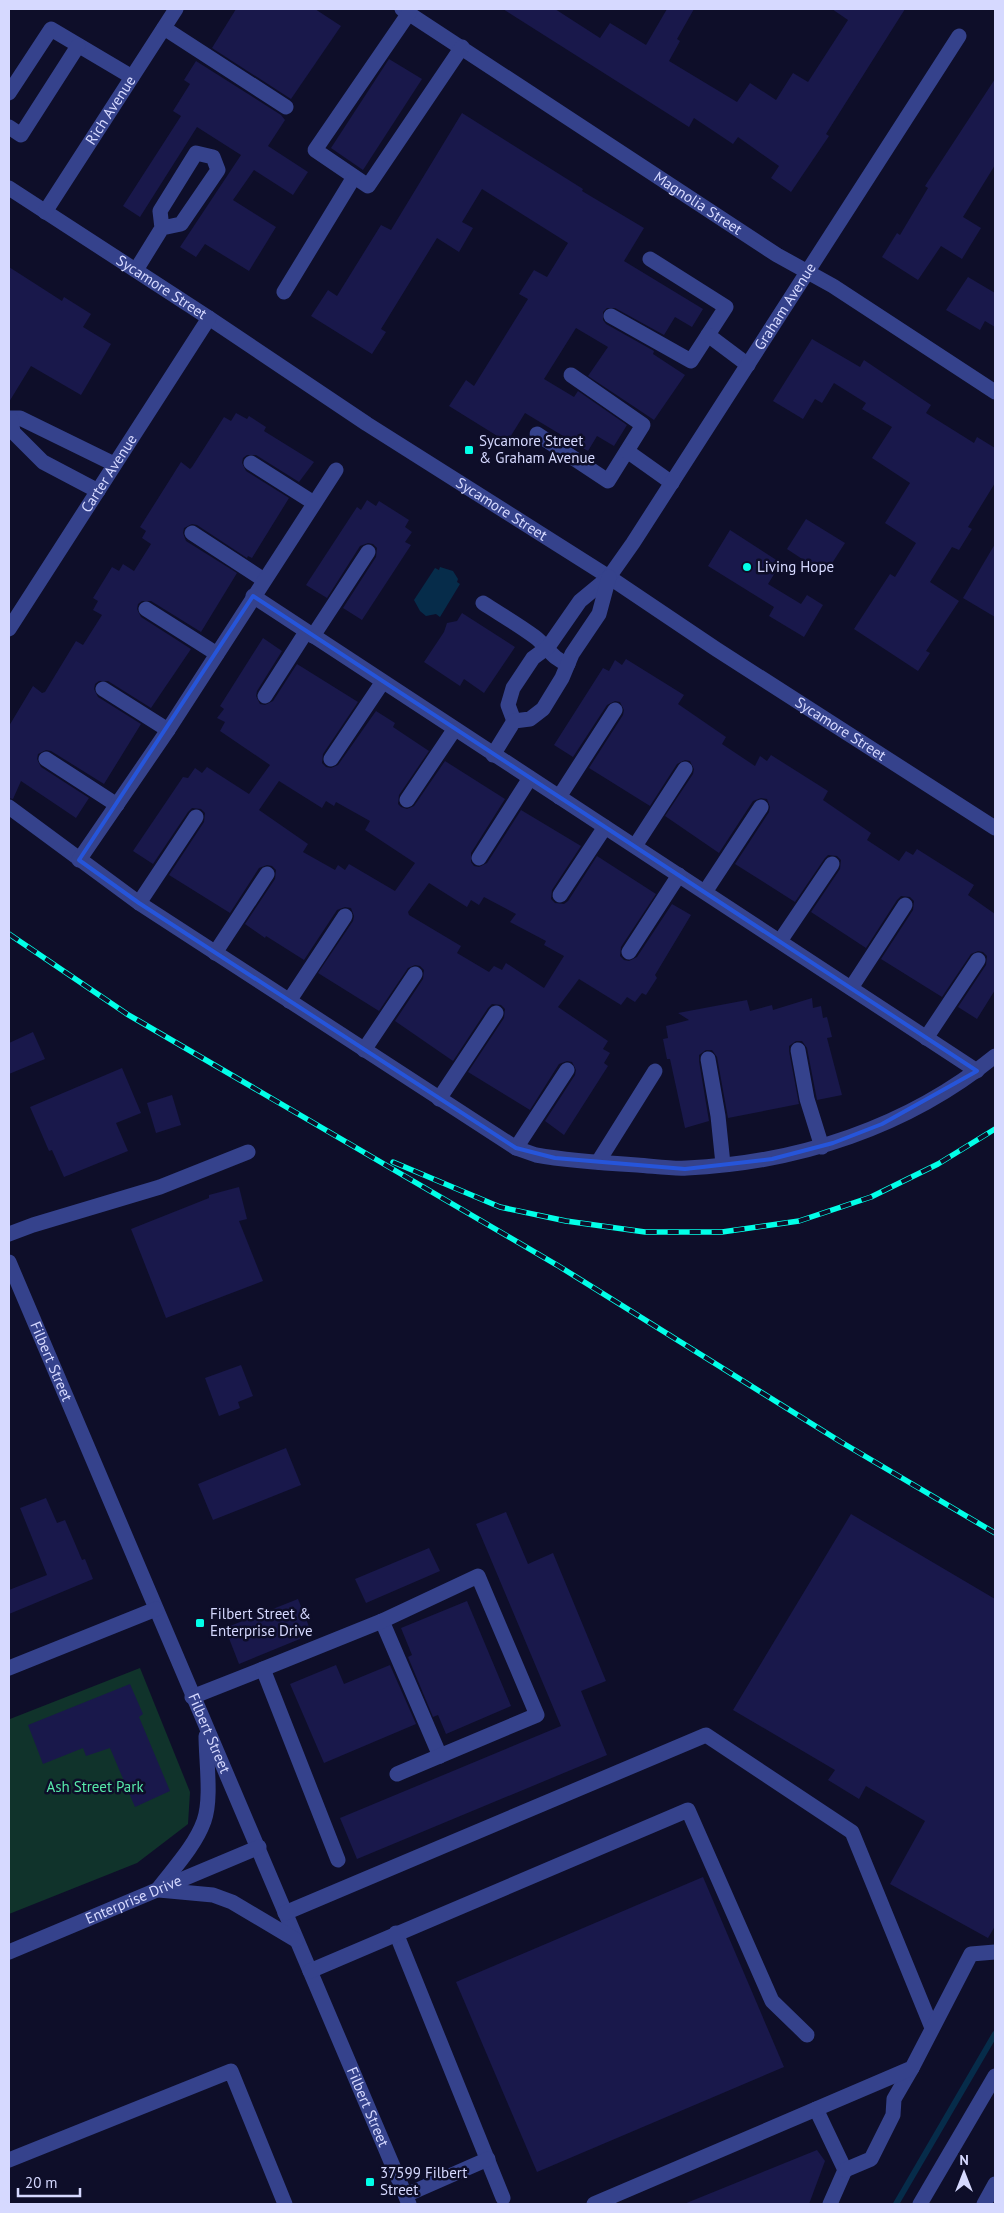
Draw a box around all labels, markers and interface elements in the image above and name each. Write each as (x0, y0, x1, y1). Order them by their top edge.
street label: Rich Avenue (81, 72, 139, 148)
street label: Magnolia Street (650, 167, 746, 239)
street label: Sycamore Street (113, 250, 211, 323)
street label: Graham Avenue (750, 259, 820, 353)
street label: Carter Avenue (76, 430, 141, 516)
place label: Sycamore Street & Graham Avenue (479, 431, 595, 467)
marker: Sycamore Street & Graham Avenue (463, 444, 475, 456)
street label: Sycamore Street (453, 473, 551, 545)
place label: Living Hope (757, 557, 834, 576)
marker: Living Hope (741, 561, 753, 573)
street label: Sycamore Street (792, 692, 890, 765)
street label: Filbert Street (26, 1318, 77, 1404)
place label: Filbert Street & Enterprise Drive (210, 1604, 313, 1640)
marker: Filbert Street & Enterprise Drive (194, 1617, 206, 1629)
street label: Filbert Street (184, 1690, 235, 1776)
park label: Ash Street Park (46, 1777, 144, 1796)
street label: Enterprise Drive (82, 1871, 184, 1928)
street label: Filbert Street (343, 2064, 394, 2150)
north arrow (939, 2148, 989, 2198)
text: N (959, 2151, 969, 2169)
place label: 37599 Filbert Street (380, 2163, 467, 2199)
scale bar (18, 2166, 80, 2198)
text: 20 m (25, 2173, 58, 2192)
marker: 37599 Filbert Street (364, 2176, 376, 2188)

